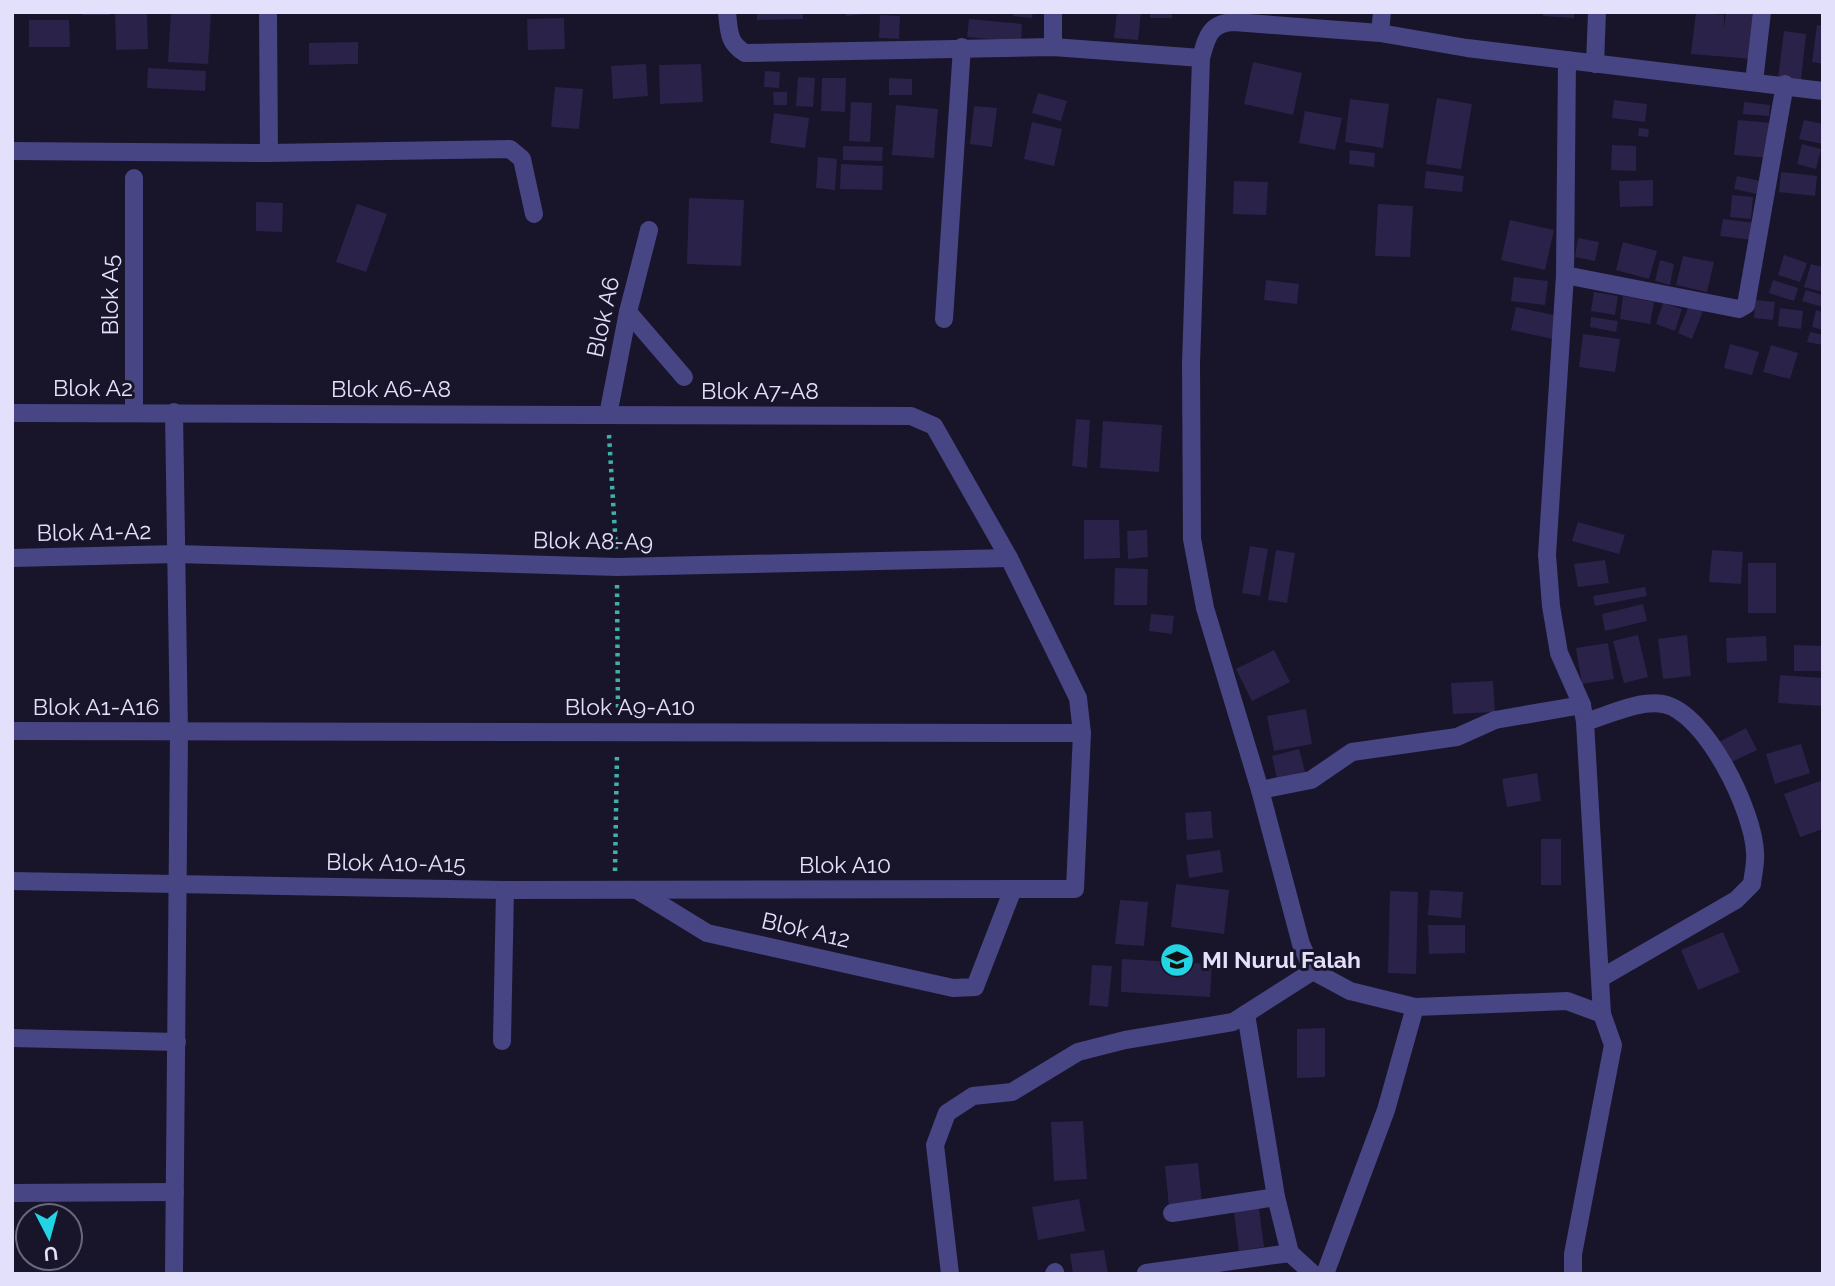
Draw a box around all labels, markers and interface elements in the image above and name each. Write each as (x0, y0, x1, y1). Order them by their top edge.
street label: Blok A5 (96, 255, 123, 335)
street label: Blok A6 (581, 274, 624, 360)
street label: Blok A2 (53, 374, 133, 401)
street label: Blok A6-A8 (331, 375, 451, 402)
street label: Blok A7-A8 (701, 377, 819, 404)
street label: Blok A1-A2 (36, 517, 152, 546)
street label: Blok A8-A9 (533, 526, 653, 555)
street label: Blok A1-A16 (33, 693, 159, 720)
street label: Blok A9-A10 (565, 693, 695, 720)
street label: Blok A10-A15 (326, 848, 466, 877)
street label: Blok A10 (799, 851, 891, 878)
street label: Blok A12 (759, 906, 853, 953)
school or university icon: MI Nurul Falah (1158, 941, 1196, 979)
place label: MI Nurul Falah (1202, 946, 1361, 973)
north arrow (14, 1202, 84, 1272)
text: U (43, 1242, 59, 1266)

